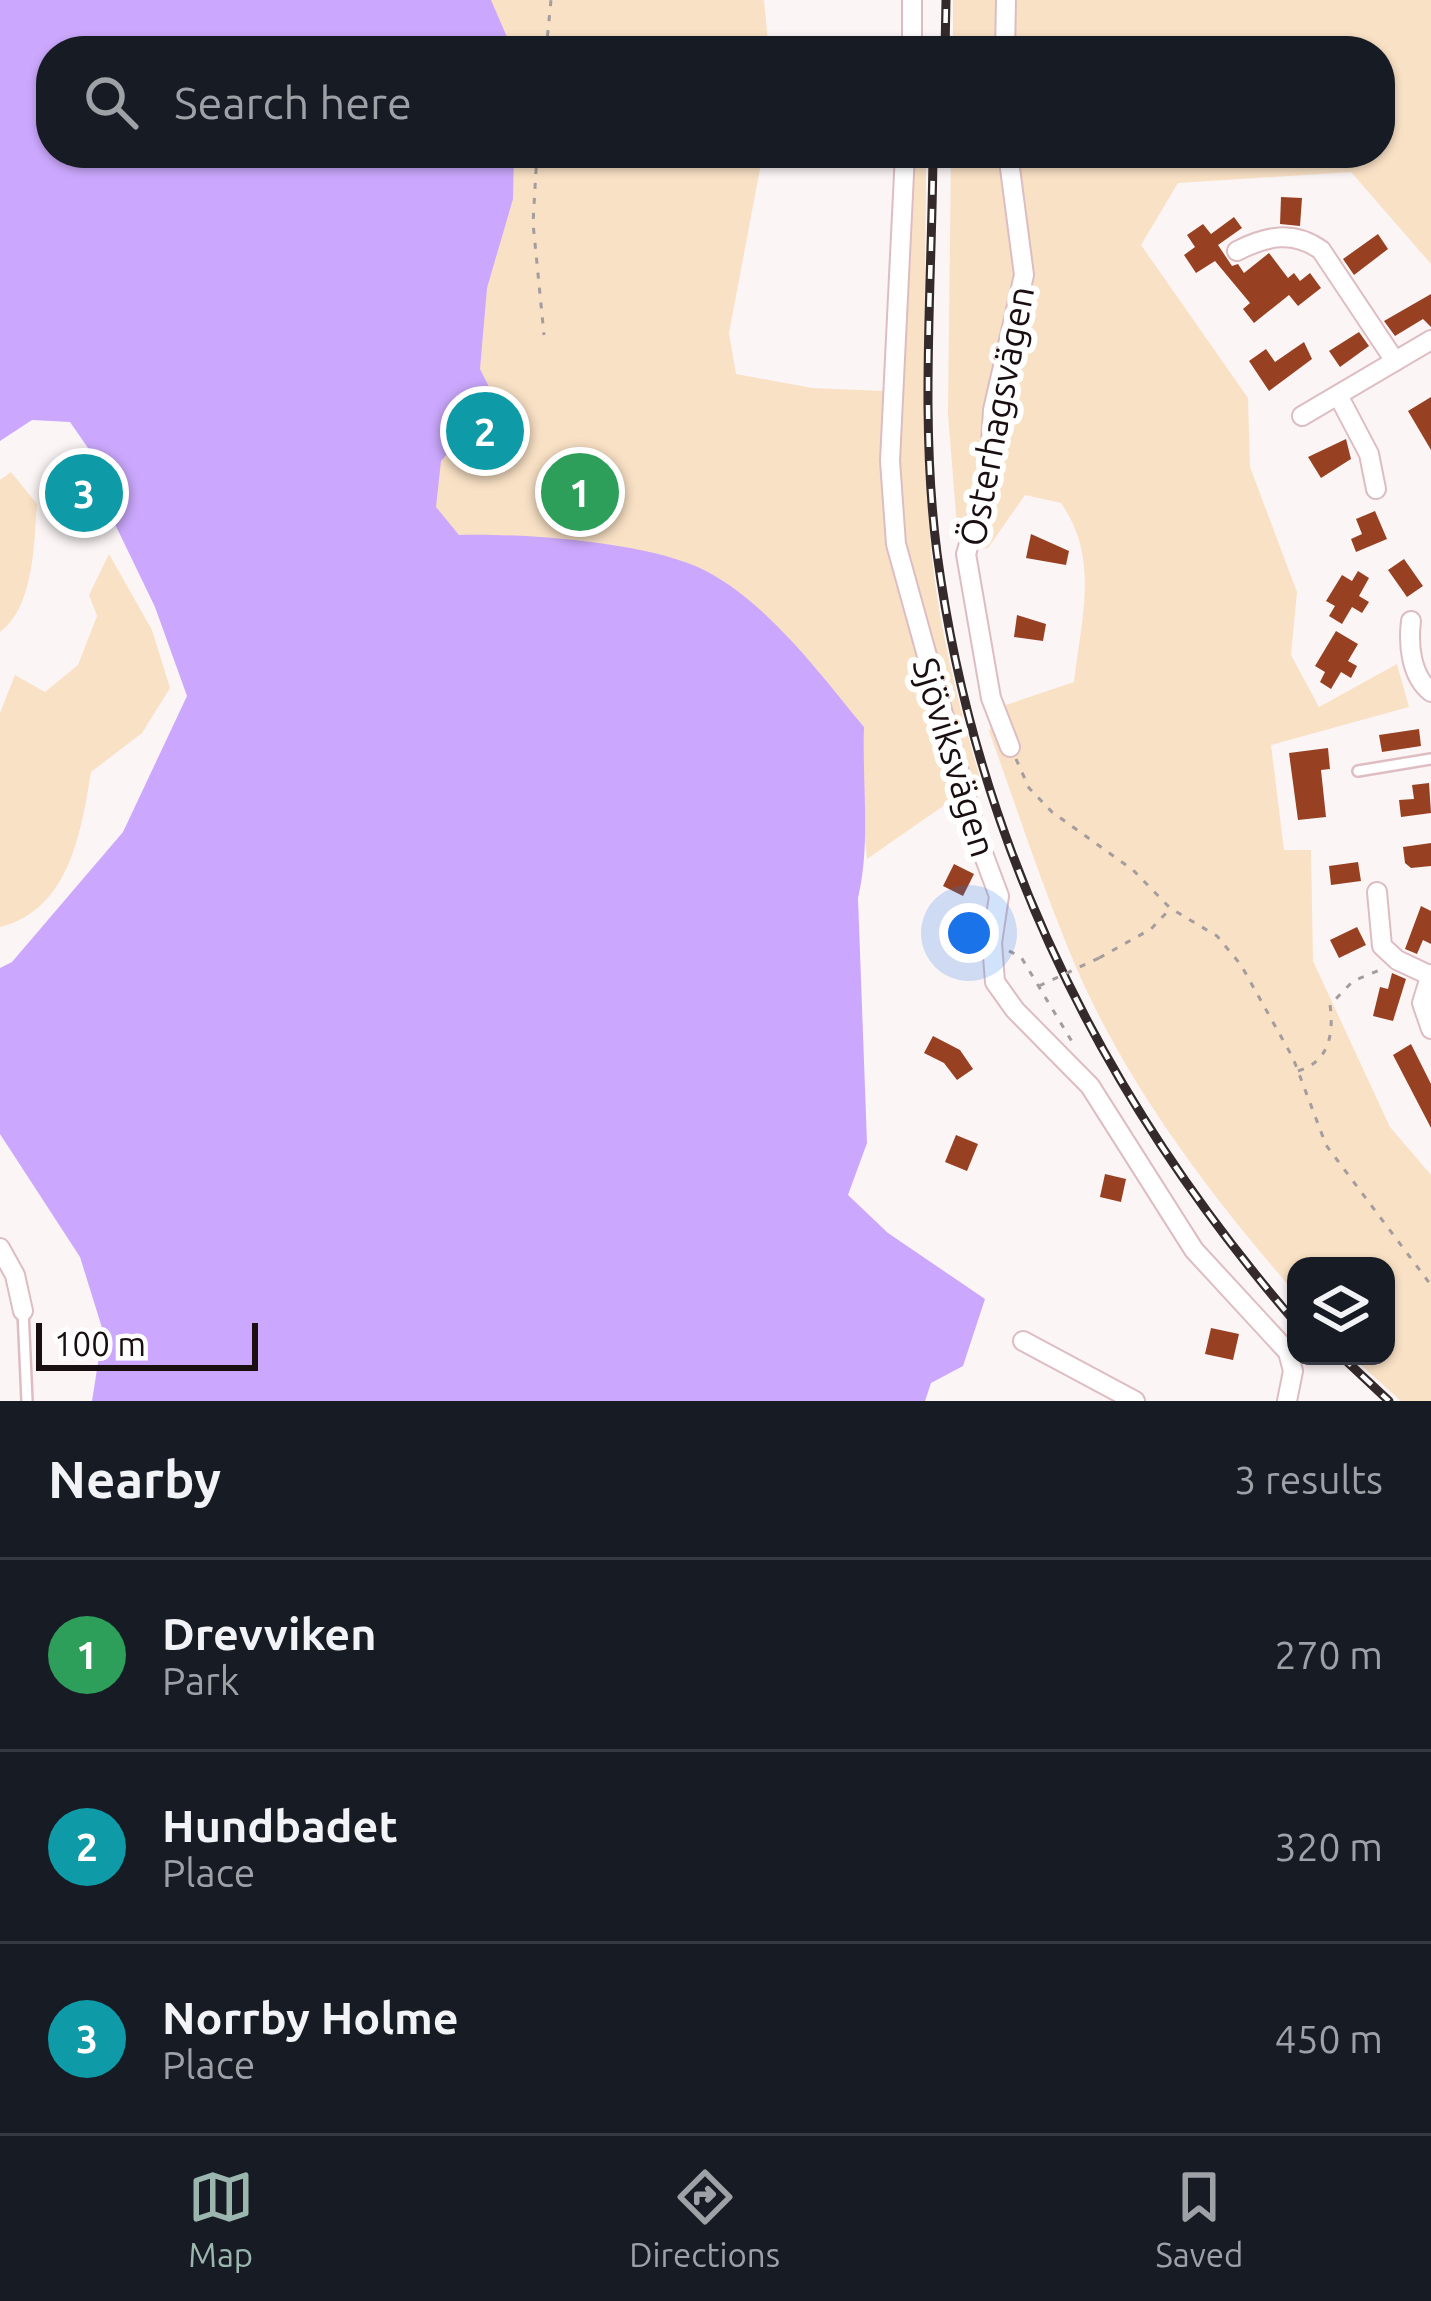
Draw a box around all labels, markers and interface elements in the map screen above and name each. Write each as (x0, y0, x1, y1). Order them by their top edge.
search box (36, 36, 1395, 168)
icon: search (78, 69, 144, 135)
text: Search here (174, 77, 412, 128)
street label: Österhagsvägen (951, 283, 1041, 549)
pin: 2 (446, 386, 524, 476)
pin: 1 (541, 447, 619, 537)
pin: 3 (45, 448, 123, 538)
street label: Sjöviksvägen (905, 653, 1005, 861)
your location (939, 903, 999, 963)
map controls (1287, 1257, 1395, 1365)
button: layers (1287, 1257, 1395, 1365)
scale bar (36, 1317, 258, 1370)
text: 100 m (54, 1325, 146, 1362)
text: Nearby (48, 1450, 221, 1508)
text: 3 results (1234, 1458, 1383, 1501)
text: Drevviken (162, 1608, 377, 1659)
text: 1 (76, 1633, 98, 1676)
text: 270 m (1274, 1633, 1383, 1676)
text: Park (162, 1659, 240, 1702)
text: Hundbadet (162, 1800, 398, 1851)
text: 2 (76, 1825, 98, 1868)
text: 320 m (1274, 1825, 1383, 1868)
text: Place (162, 1851, 255, 1894)
text: Norrby Holme (162, 1992, 459, 2043)
text: 3 (76, 2017, 98, 2060)
text: 450 m (1274, 2017, 1383, 2060)
text: Place (162, 2043, 255, 2086)
tab: Map (188, 2164, 254, 2273)
tab: Directions (629, 2164, 780, 2273)
tab: Saved (1155, 2164, 1243, 2273)

